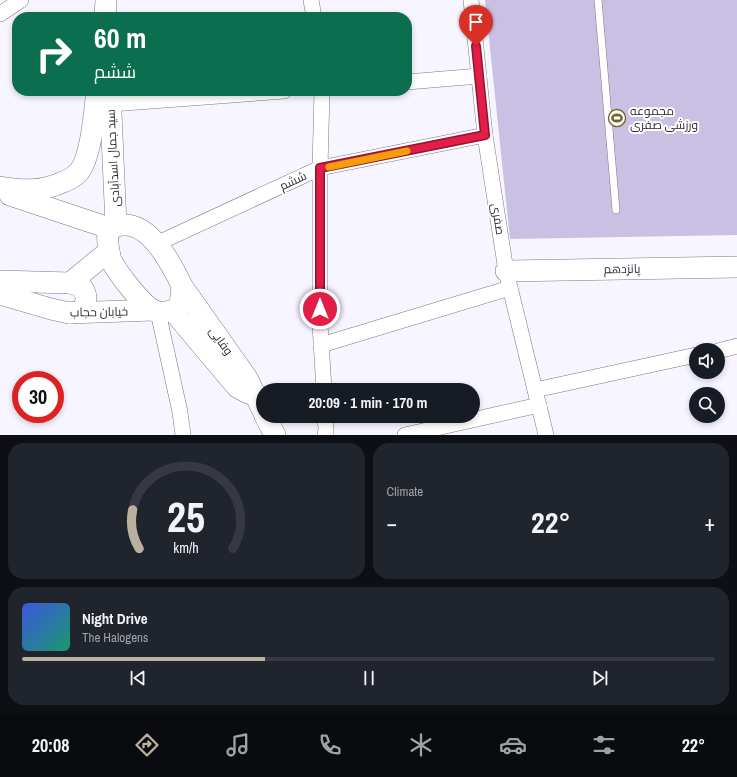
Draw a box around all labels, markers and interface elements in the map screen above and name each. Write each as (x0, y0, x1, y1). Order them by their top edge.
pin (459, 5, 493, 46)
icon: arrive (465, 11, 487, 33)
text: 60 m (94, 19, 146, 57)
icon: right (28, 28, 80, 80)
text: ششم (94, 59, 136, 84)
place label: مجموعه ورزشی صفری (630, 103, 698, 133)
sports icon: مجموعه ورزشی صفری (607, 108, 627, 128)
street label: سید جمال اسدآبادی (102, 109, 124, 207)
street label: ششم (277, 168, 309, 194)
street label: صفری (488, 202, 508, 236)
street label: پانزدهم (603, 261, 641, 278)
position arrow (299, 288, 341, 330)
street label: خیابان حجاب (70, 303, 128, 321)
street label: وفایی (205, 324, 237, 358)
map controls (689, 343, 725, 423)
button: sound (689, 343, 725, 379)
speed limit sign: 30 (12, 371, 64, 423)
button: search (689, 387, 725, 423)
text: 20:09 · 1 min · 170 m (309, 392, 427, 413)
text: Climate (387, 483, 423, 500)
text: 25 (167, 489, 205, 545)
text: 22° (531, 502, 570, 542)
text: − (387, 508, 397, 538)
text: + (704, 508, 715, 538)
text: km/h (174, 538, 199, 557)
text: Night Drive (82, 608, 148, 629)
text: The Halogens (82, 629, 148, 646)
icon: previous (127, 667, 149, 689)
icon: pause (358, 667, 380, 689)
icon: next (589, 667, 611, 689)
icon: directions (133, 731, 161, 759)
icon: music (224, 731, 252, 759)
icon: phone (316, 731, 344, 759)
icon: climate (407, 731, 435, 759)
icon: car (499, 731, 527, 759)
icon: filters (590, 731, 618, 759)
text: 20:08 (32, 733, 69, 758)
text: 22° (682, 733, 705, 758)

